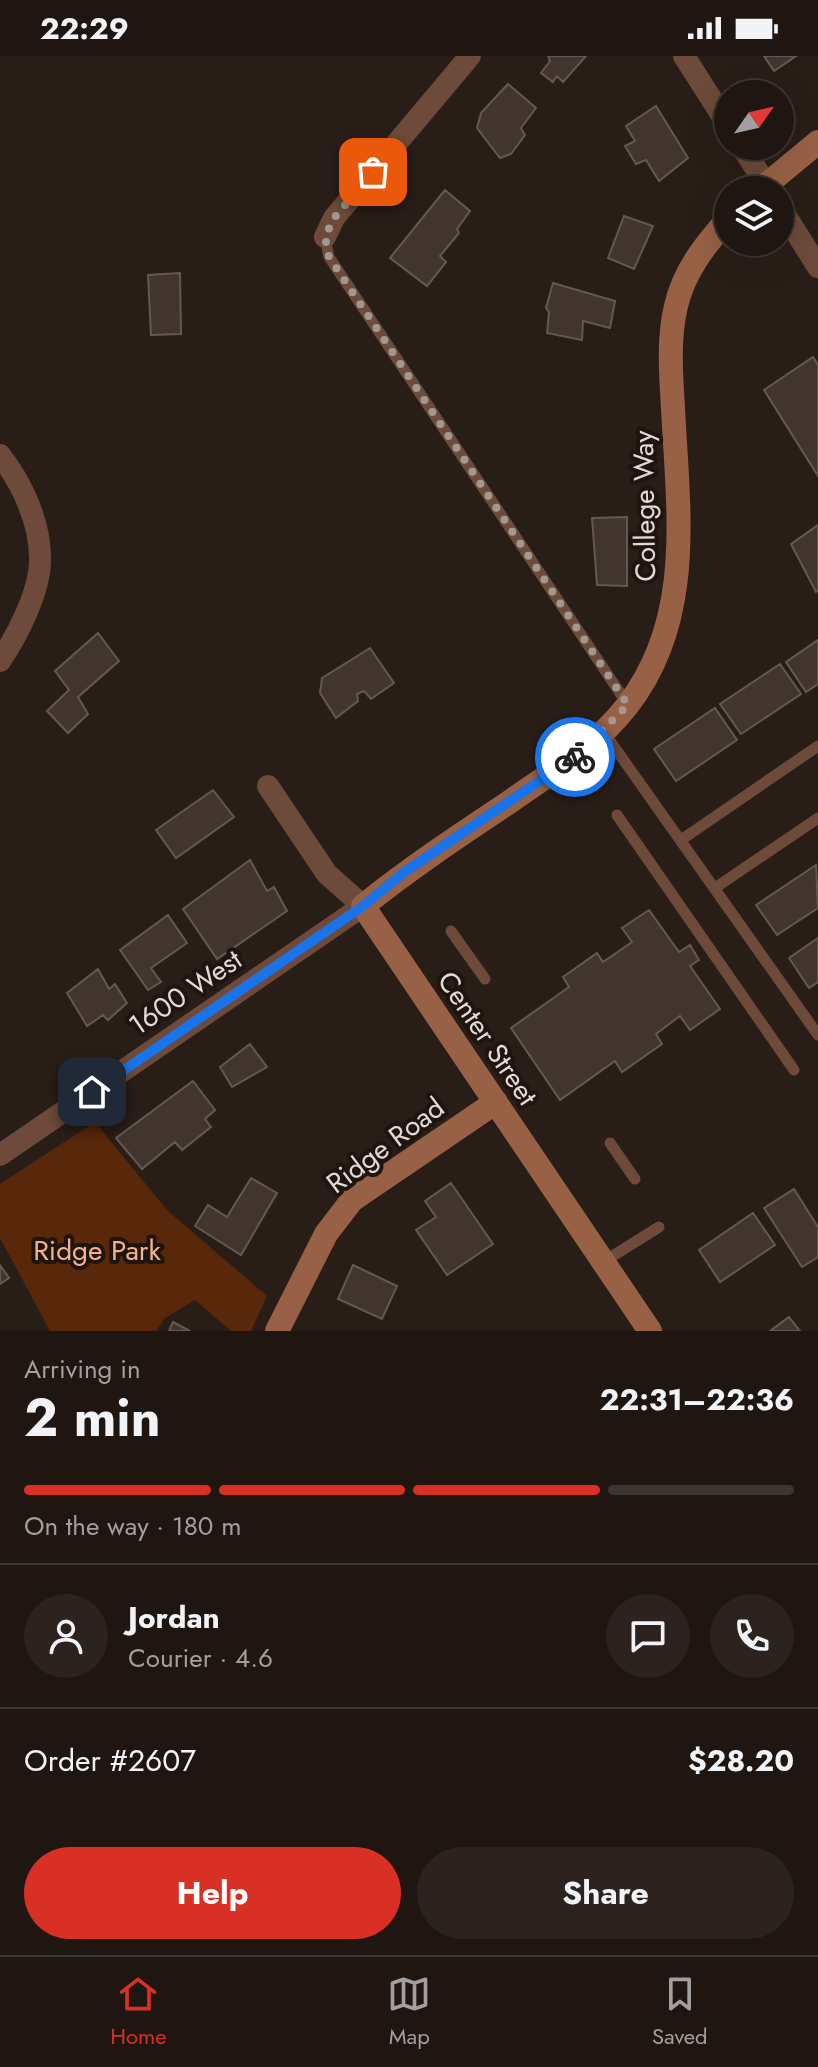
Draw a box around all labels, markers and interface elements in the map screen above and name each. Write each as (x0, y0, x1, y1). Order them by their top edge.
text: 22:29 (40, 7, 129, 50)
north arrow (714, 80, 794, 160)
map controls (714, 80, 794, 256)
pin (339, 138, 407, 206)
icon: bag (351, 150, 395, 194)
button: layers (714, 176, 794, 256)
street label: College Way (623, 429, 666, 582)
courier (535, 717, 615, 797)
icon: bike (553, 735, 597, 779)
street label: 1600 West (120, 939, 250, 1045)
street label: Center Street (427, 963, 548, 1114)
pin (58, 1058, 126, 1126)
icon: home (70, 1070, 114, 1114)
street label: Ridge Road (318, 1087, 453, 1203)
park label: Ridge Park (33, 1230, 161, 1271)
text: Arriving in (24, 1350, 141, 1388)
text: 22:31–22:36 (600, 1378, 794, 1421)
text: 2 min (24, 1380, 161, 1456)
text: On the way · 180 m (24, 1507, 242, 1545)
button: person (24, 1594, 108, 1678)
button: chat (606, 1594, 690, 1678)
button: phone (710, 1594, 794, 1678)
text: Jordan (128, 1596, 220, 1639)
text: Courier · 4.6 (128, 1639, 273, 1677)
text: Order #2607 (24, 1739, 196, 1782)
text: $28.20 (688, 1739, 794, 1782)
button: Help (24, 1847, 401, 1939)
button: Share (417, 1847, 794, 1939)
tab: Home (110, 1972, 167, 2052)
tab: Map (387, 1972, 431, 2052)
tab: Saved (652, 1972, 708, 2052)

